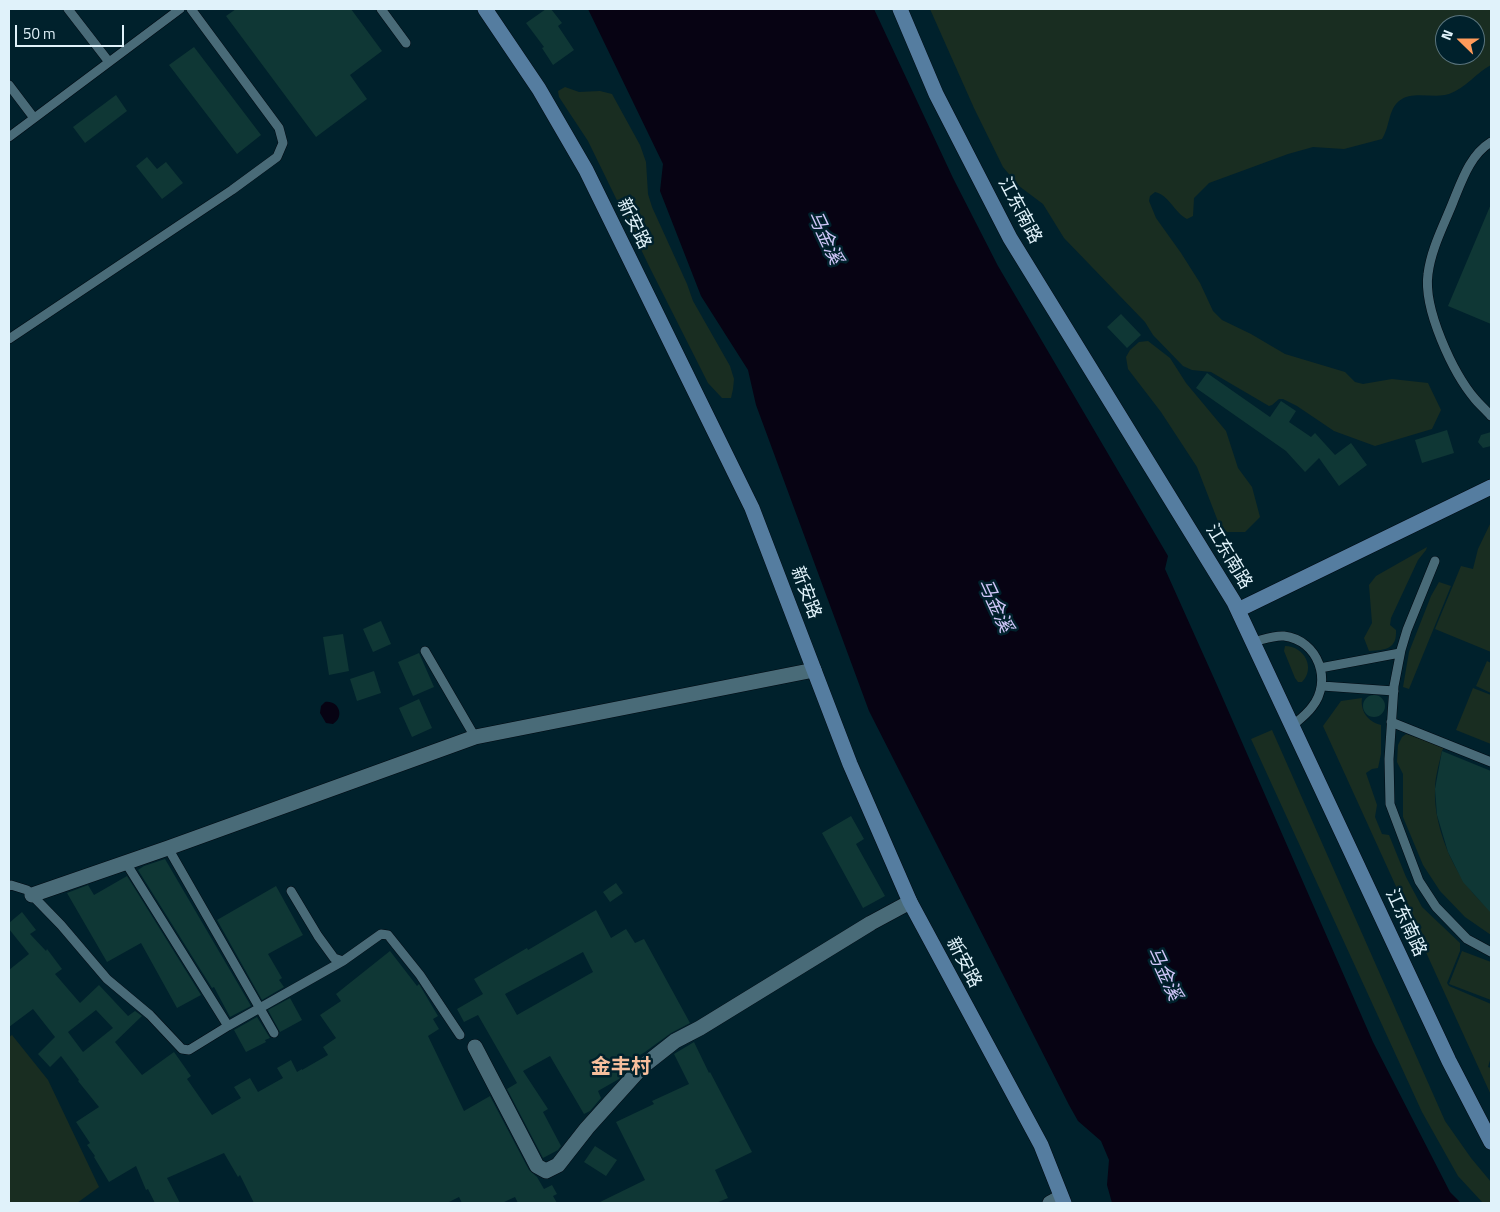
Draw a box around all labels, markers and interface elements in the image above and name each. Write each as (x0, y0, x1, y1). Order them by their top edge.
scale bar (18, 15, 126, 47)
north arrow (1435, 15, 1485, 65)
text: 50 m (23, 22, 56, 45)
text: N (1435, 26, 1458, 43)
street label: 江东南路 (993, 174, 1045, 248)
street label: 新安路 (611, 195, 655, 253)
water label: 马金溪 (802, 207, 846, 269)
street label: 江东南路 (1200, 521, 1256, 593)
street label: 新安路 (785, 564, 825, 622)
water label: 马金溪 (972, 575, 1016, 637)
street label: 江东南路 (1380, 886, 1430, 960)
street label: 新安路 (941, 934, 985, 992)
water label: 马金溪 (1141, 943, 1185, 1005)
district label: 金丰村 (591, 1056, 651, 1080)

